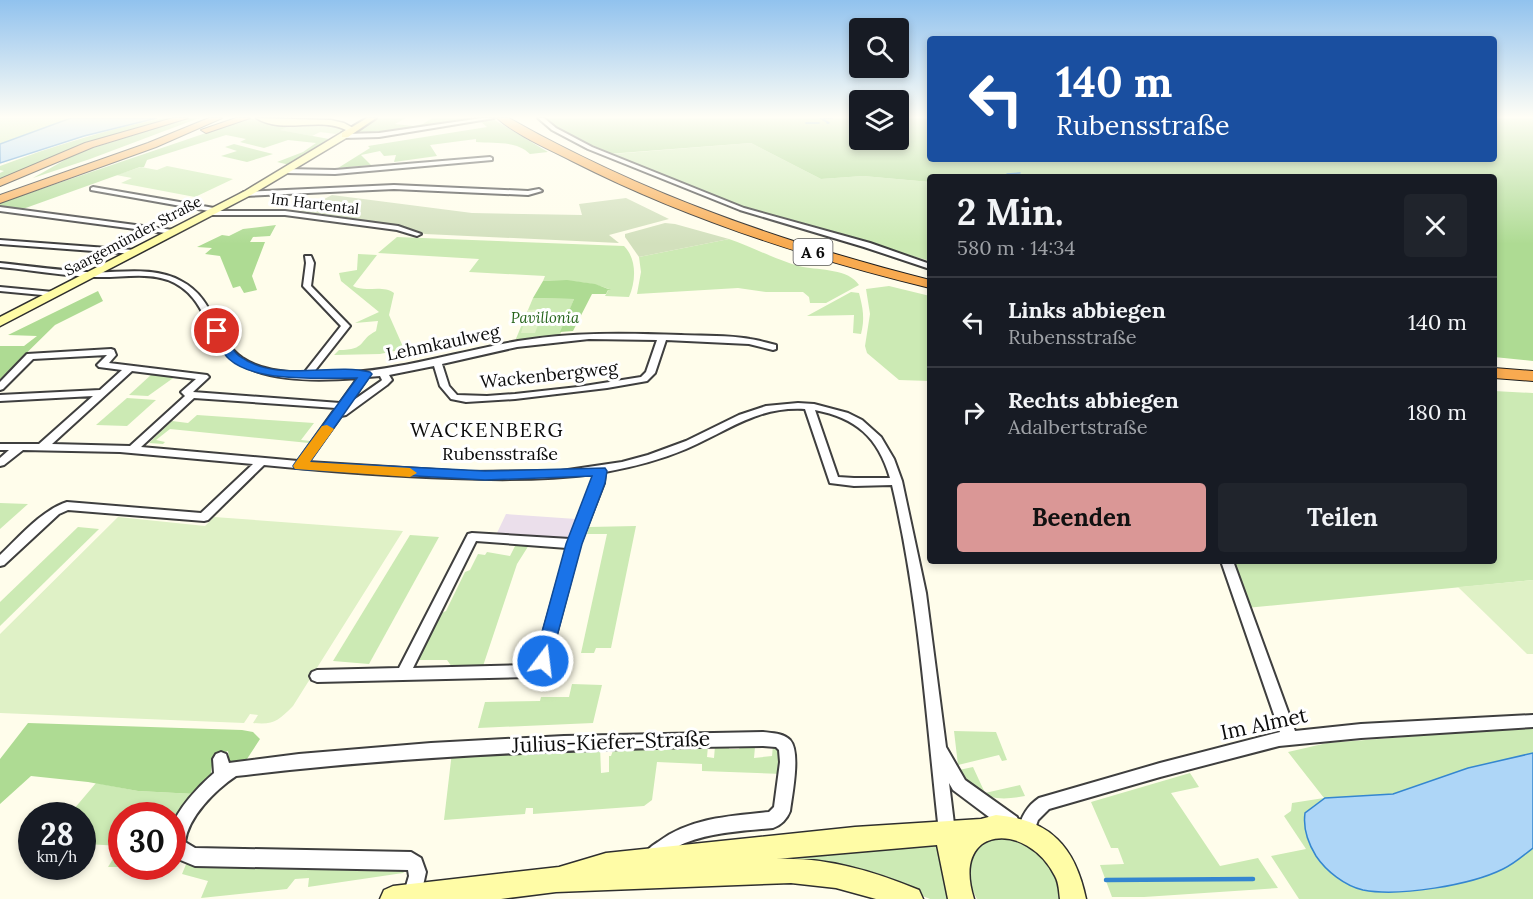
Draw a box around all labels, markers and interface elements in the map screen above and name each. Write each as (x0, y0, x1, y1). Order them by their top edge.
map controls (849, 18, 909, 150)
button: search (849, 18, 909, 78)
text: 140 m (1056, 55, 1172, 109)
icon: left (957, 60, 1035, 138)
button: layers (849, 90, 909, 150)
text: Rubensstraße (1056, 108, 1230, 142)
street label: Im Hartental (270, 189, 360, 218)
text: 2 Min. (957, 189, 1063, 235)
street label: Saargemünder Straße (61, 191, 205, 280)
button: close (1404, 194, 1467, 257)
text: 580 m · 14:34 (957, 235, 1075, 260)
road number: A 6 (794, 239, 832, 265)
text: Links abbiegen (1008, 296, 1166, 324)
pin (191, 305, 242, 356)
icon: left (957, 306, 990, 339)
park label: Pavillonia (511, 308, 580, 327)
text: 140 m (1408, 308, 1467, 336)
icon: arrive (200, 314, 233, 347)
street label: Lehmkaulweg (384, 319, 503, 366)
text: Rubensstraße (1008, 324, 1137, 349)
street label: Wackenbergweg (479, 356, 620, 393)
text: Rechts abbiegen (1008, 386, 1179, 414)
icon: right (957, 396, 990, 429)
text: 180 m (1408, 398, 1467, 426)
text: Adalbertstraße (1008, 414, 1148, 439)
district label: WACKENBERG (410, 417, 564, 442)
street label: Rubensstraße (442, 442, 558, 465)
button: Beenden (957, 483, 1206, 552)
button: Teilen (1218, 483, 1467, 552)
position arrow (511, 629, 575, 693)
street label: Im Almet (1218, 701, 1311, 746)
street label: Julius-Kiefer-Straße (510, 725, 711, 758)
speed limit sign: 30 (108, 802, 186, 880)
text: 28 (40, 815, 74, 853)
text: km/h (37, 847, 77, 866)

